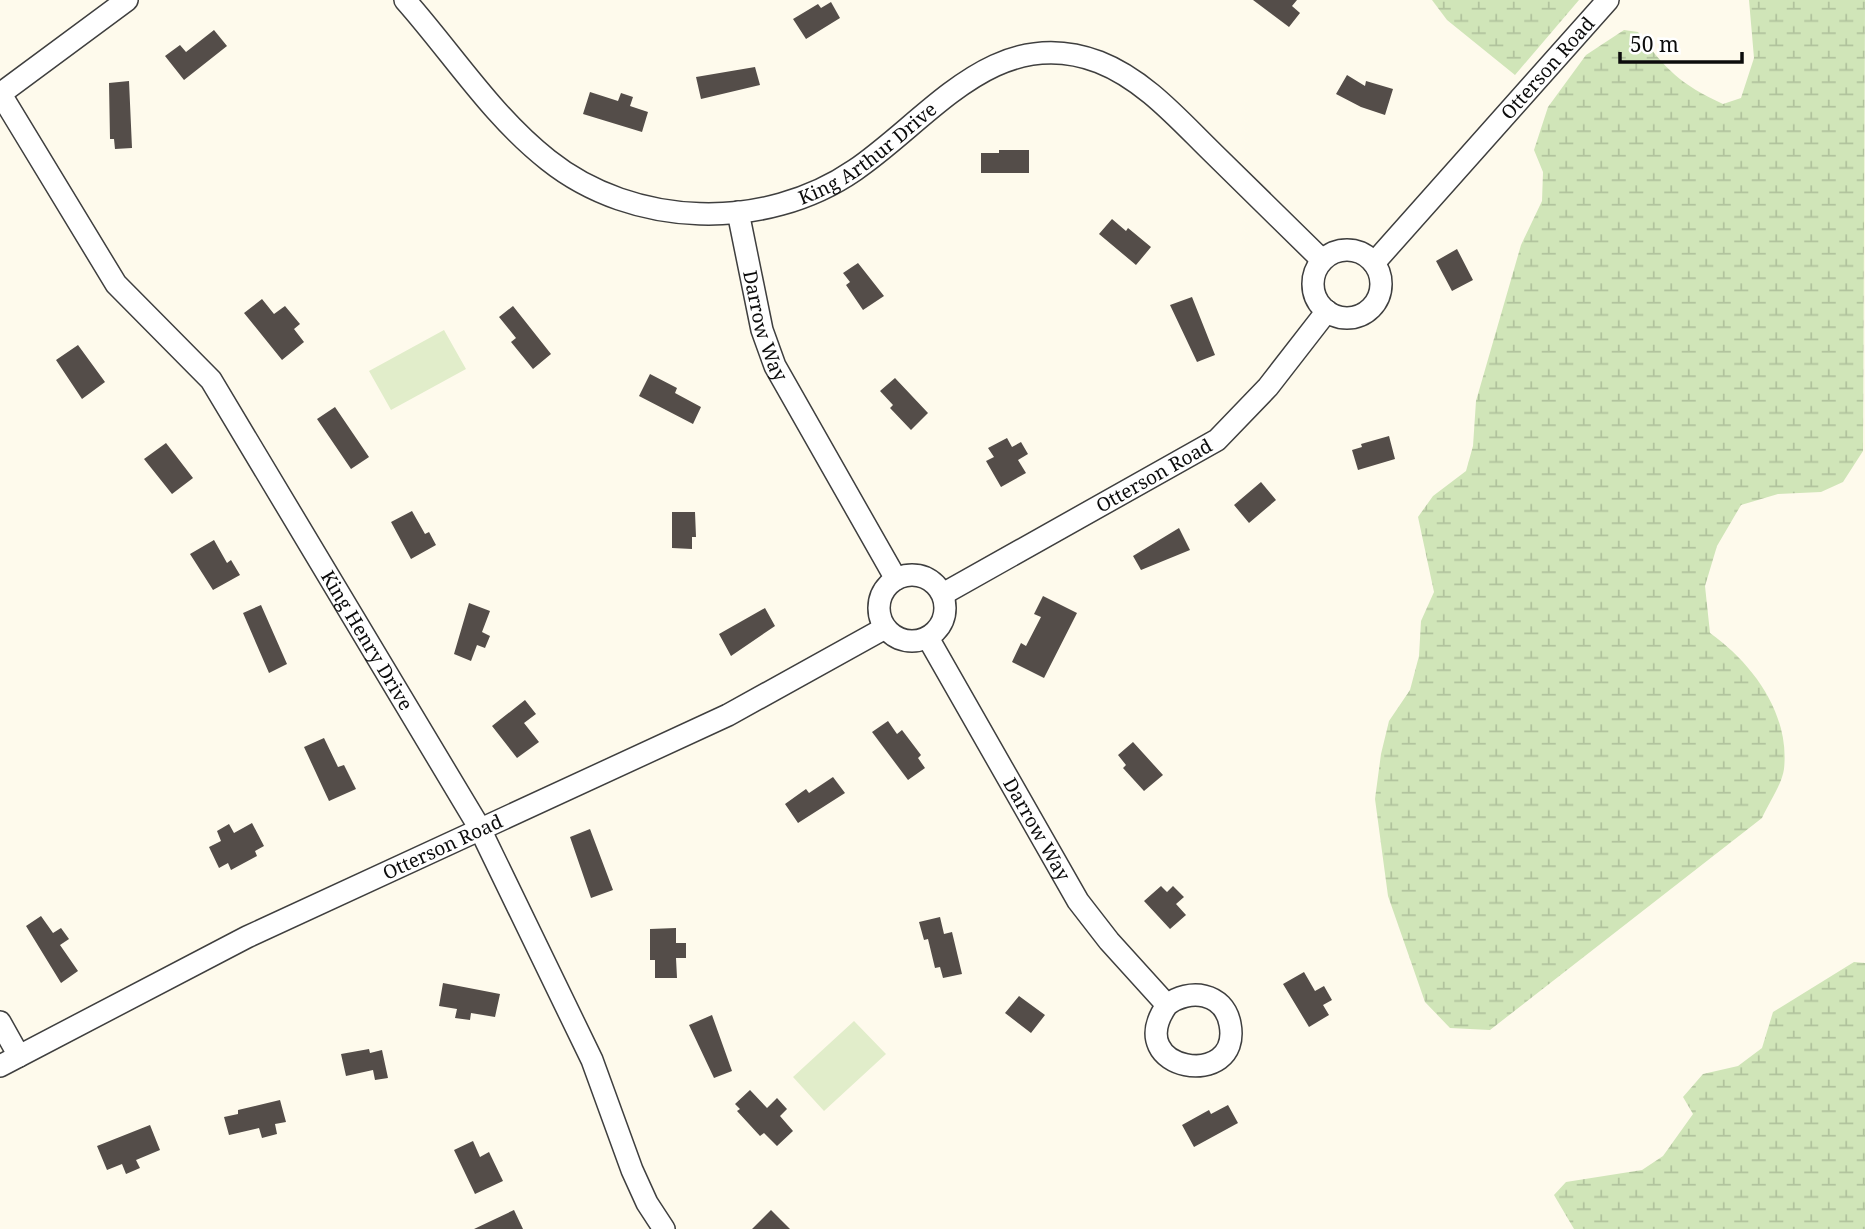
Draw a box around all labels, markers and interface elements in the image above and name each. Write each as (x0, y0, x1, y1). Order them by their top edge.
street label: Otterson Road (1495, 11, 1600, 125)
scale bar (1620, 21, 1742, 65)
text: 50 m (1630, 30, 1679, 58)
street label: King Arthur Drive (795, 96, 942, 211)
street label: Darrow Way (737, 268, 794, 386)
street label: Otterson Road (1091, 432, 1217, 518)
street label: King Henry Drive (315, 565, 419, 715)
street label: Darrow Way (997, 773, 1077, 885)
street label: Otterson Road (378, 808, 507, 886)

